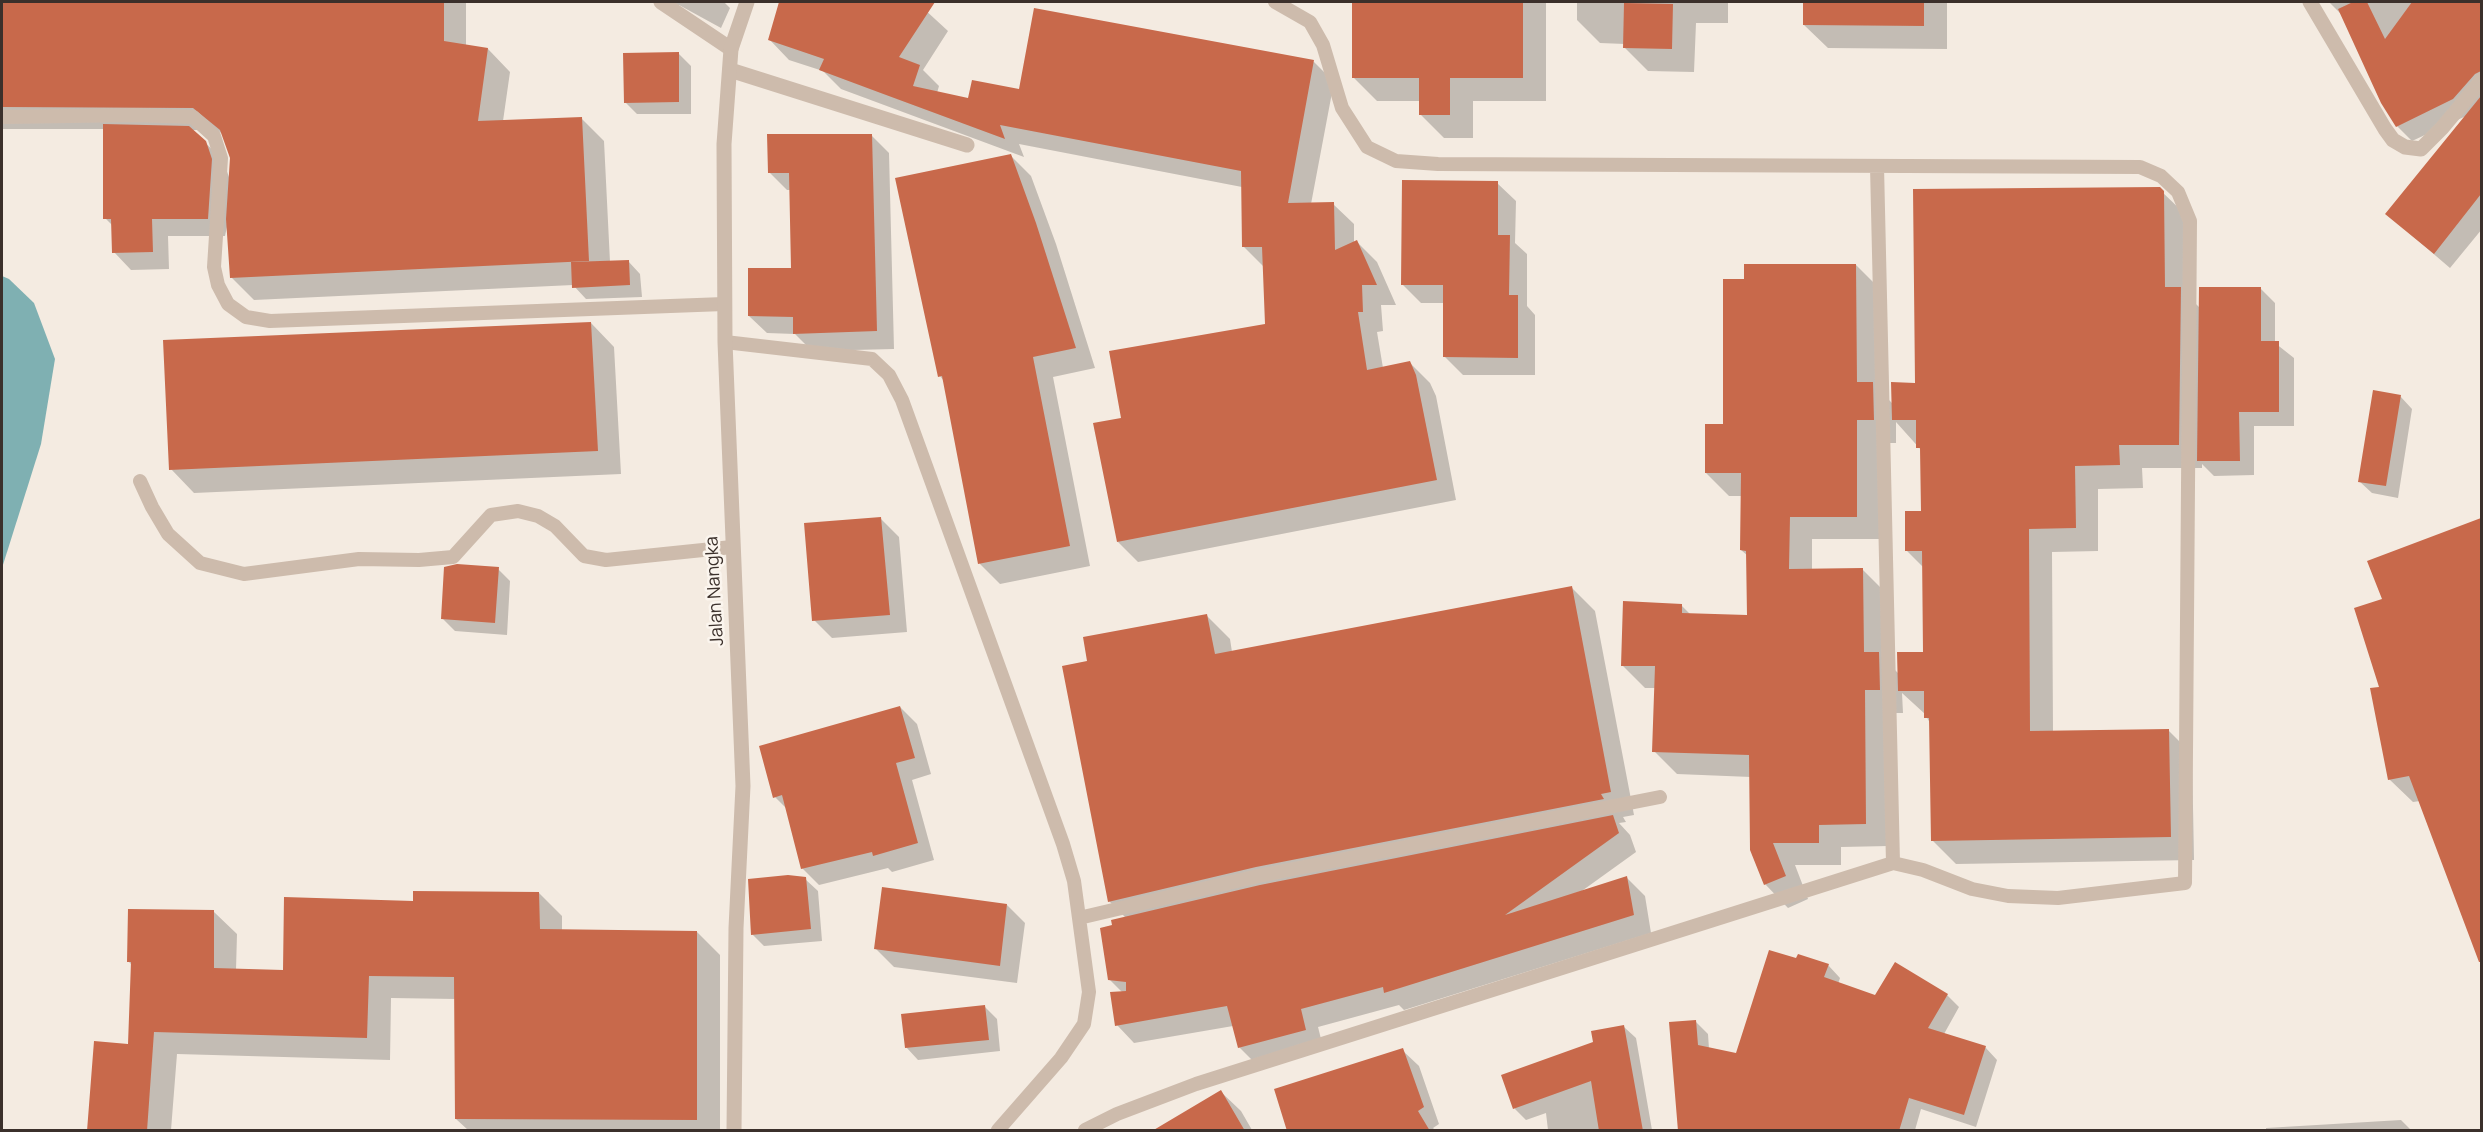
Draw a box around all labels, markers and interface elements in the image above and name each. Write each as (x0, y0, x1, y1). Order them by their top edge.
street label: Jalan Nangka (701, 536, 729, 646)

